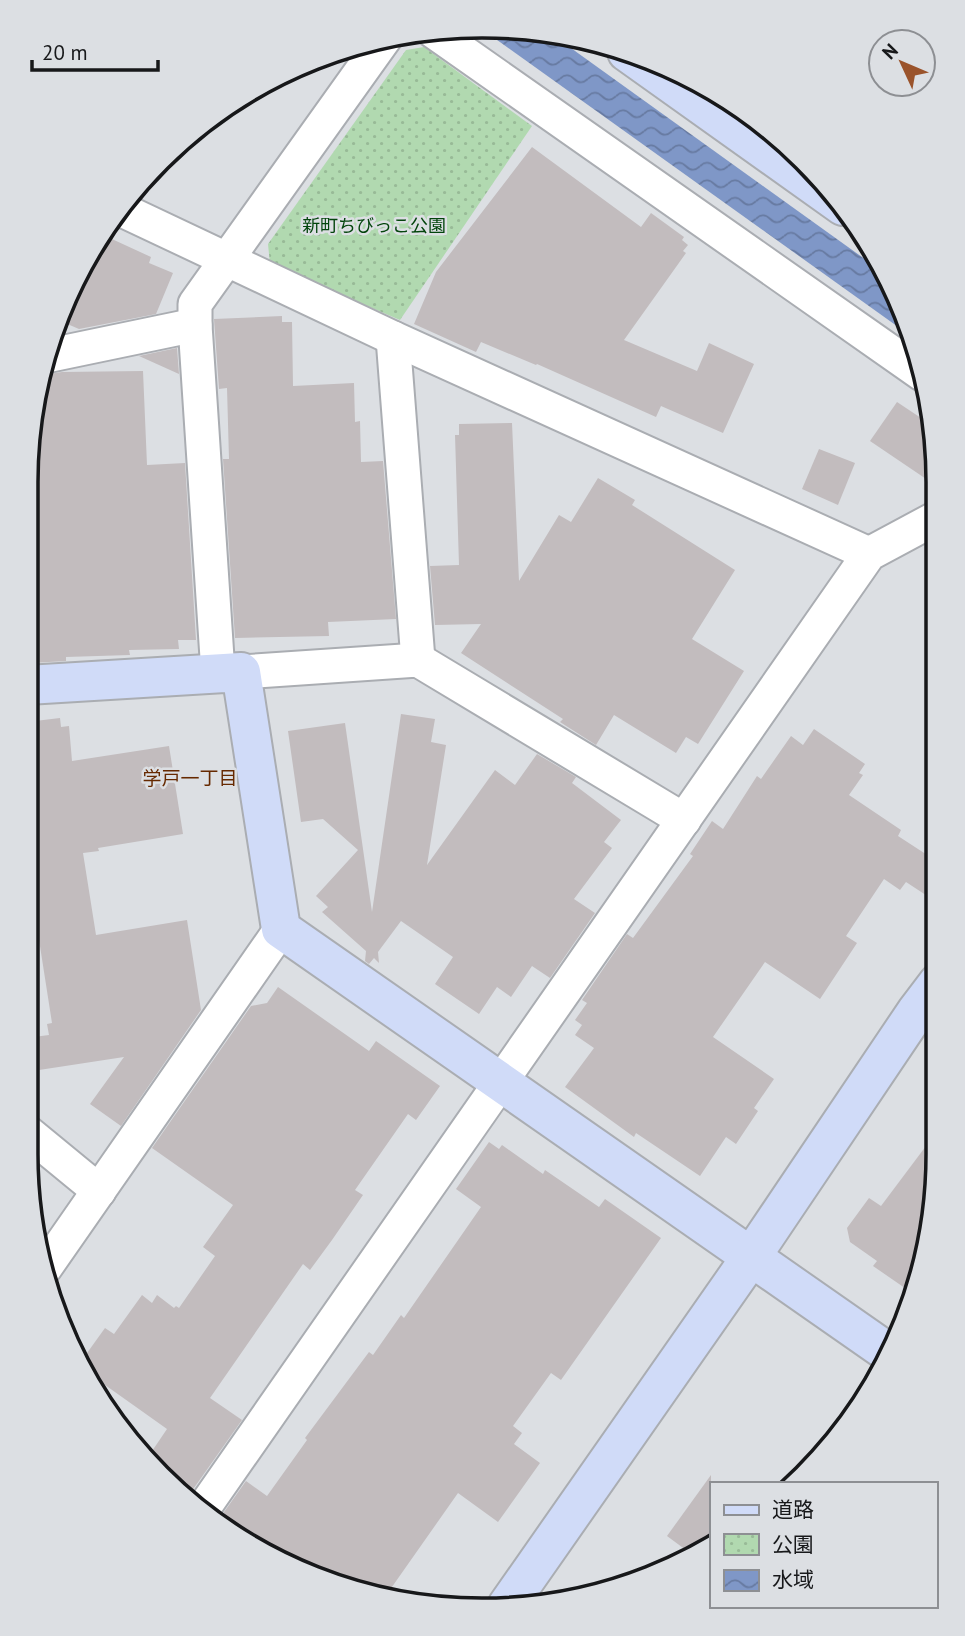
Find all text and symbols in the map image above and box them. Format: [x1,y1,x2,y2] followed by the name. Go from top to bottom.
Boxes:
[32,28,158,72] scale bar
[867,28,937,98] north arrow
[877,38,903,64] text: N
[42,39,88,66] text: 20 m
[302,214,446,237] park label: 新町ちびっこ公園
[142,766,238,790] district label: 学戸一丁目
[710,1482,937,1608] legend
[772,1496,814,1523] text: 道路
[772,1531,814,1558] text: 公園
[772,1566,814,1593] text: 水域

